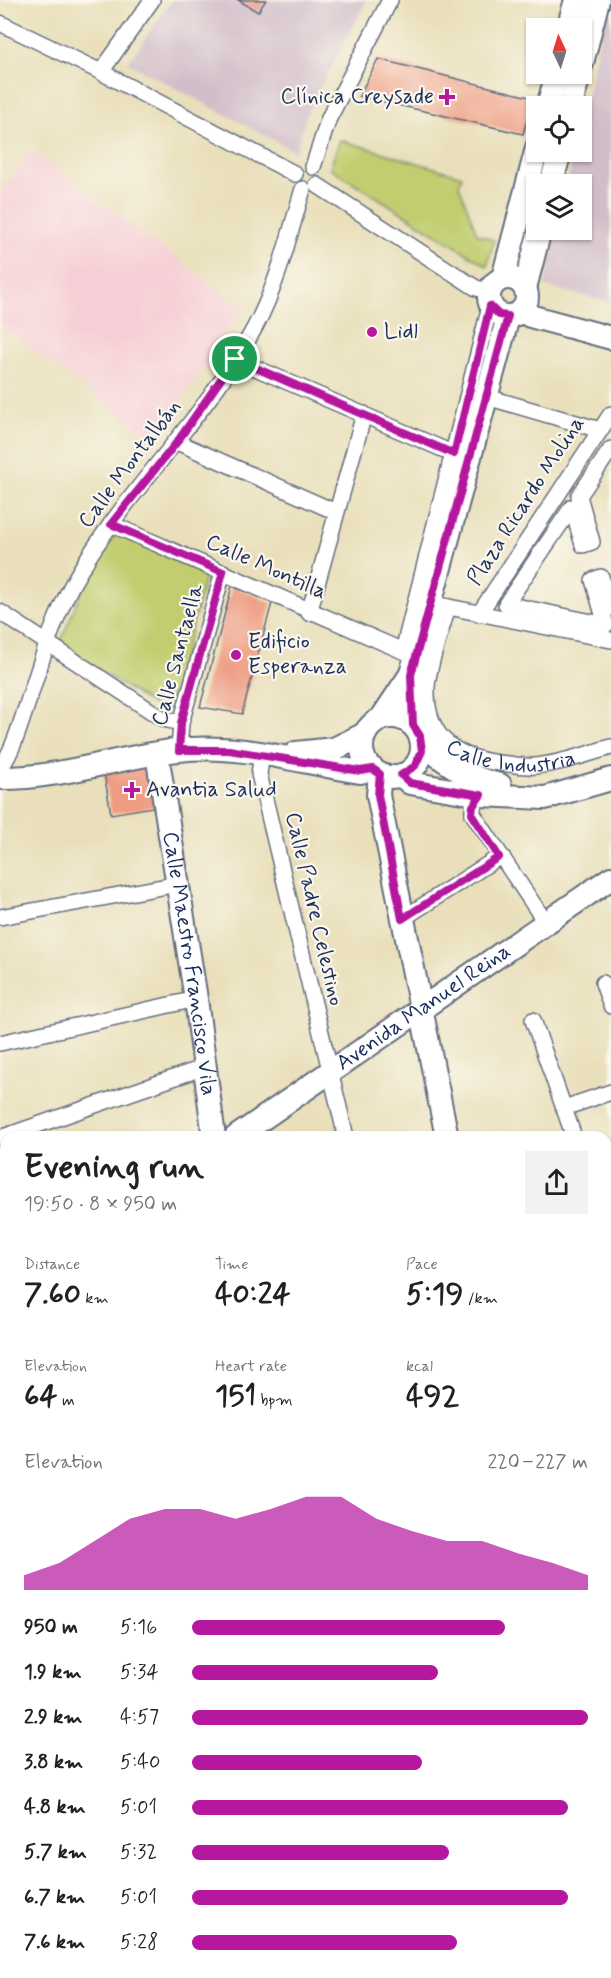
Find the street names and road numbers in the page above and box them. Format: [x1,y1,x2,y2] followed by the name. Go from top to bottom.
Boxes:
[72,394,188,534] street label: Calle Montalbán
[461,411,591,591] street label: Plaza Ricardo Molina
[201,528,331,606] street label: Calle Montilla
[146,580,211,729] street label: Calle Santaella
[440,733,579,780] street label: Calle Industria
[278,809,350,1009] street label: Calle Padre Celestino
[156,830,222,1097] street label: Calle Maestro Francisco Vila
[331,937,516,1077] street label: Avenida Manuel Reina

